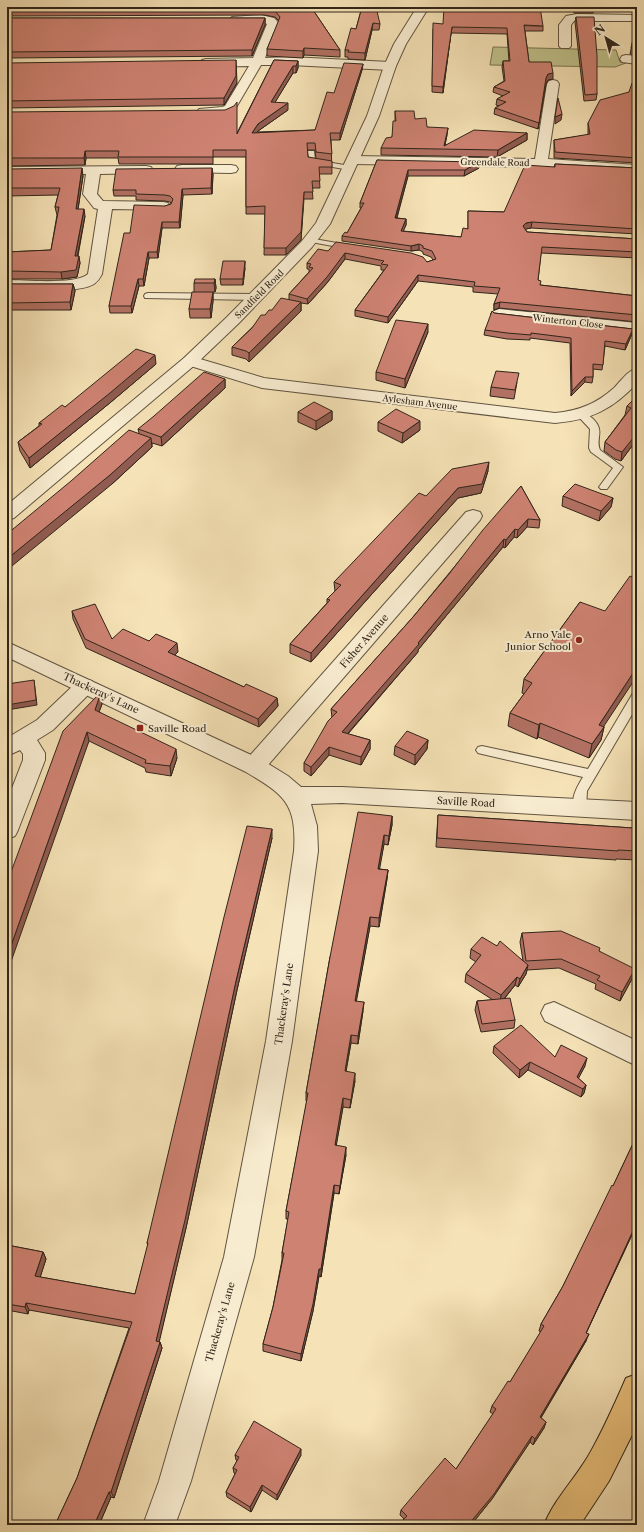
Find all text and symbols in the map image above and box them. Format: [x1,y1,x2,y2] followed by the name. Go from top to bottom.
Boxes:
[586,18,626,58] north arrow
[592,21,608,38] text: N
[460,156,530,168] street label: Greendale Road
[232,267,286,321] street label: Sandfield Road
[531,312,604,330] street label: Winterton Close
[381,392,458,412] street label: Aylesham Avenue
[337,611,391,671] street label: Fisher Avenue
[505,628,571,653] place label: Arno Vale Junior School
[574,635,584,645] marker: Arno Vale Junior School
[61,670,142,717] street label: Thackeray's Lane
[148,722,206,735] place label: Saville Road
[135,723,145,733] marker: Saville Road
[437,794,495,810] street label: Saville Road
[272,962,296,1046] street label: Thackeray's Lane
[202,1280,238,1364] street label: Thackeray's Lane

